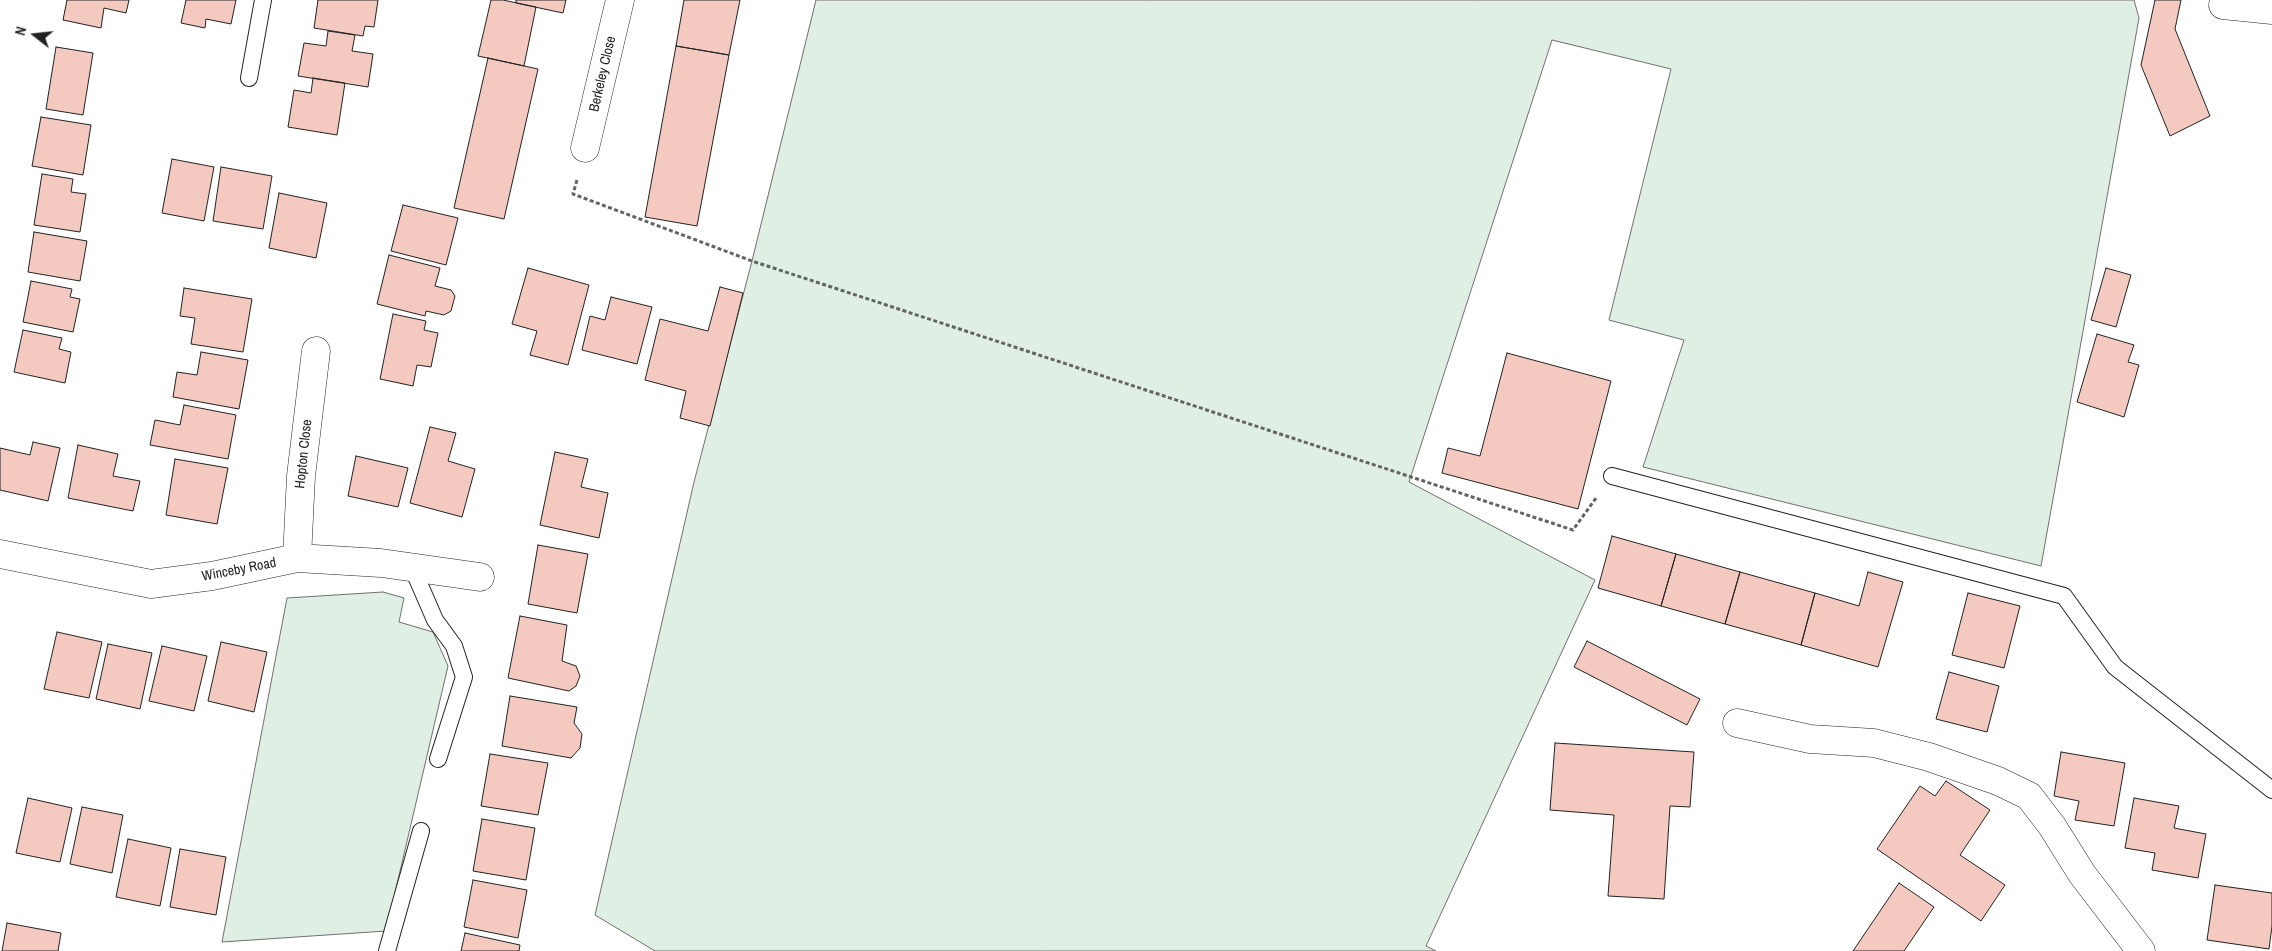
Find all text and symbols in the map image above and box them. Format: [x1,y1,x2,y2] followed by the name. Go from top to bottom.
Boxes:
[10,10,60,60] north arrow
[11,24,30,37] text: N
[586,35,620,113] street label: Berkeley Close
[292,419,316,489] street label: Hopton Close
[200,555,278,585] street label: Winceby Road

